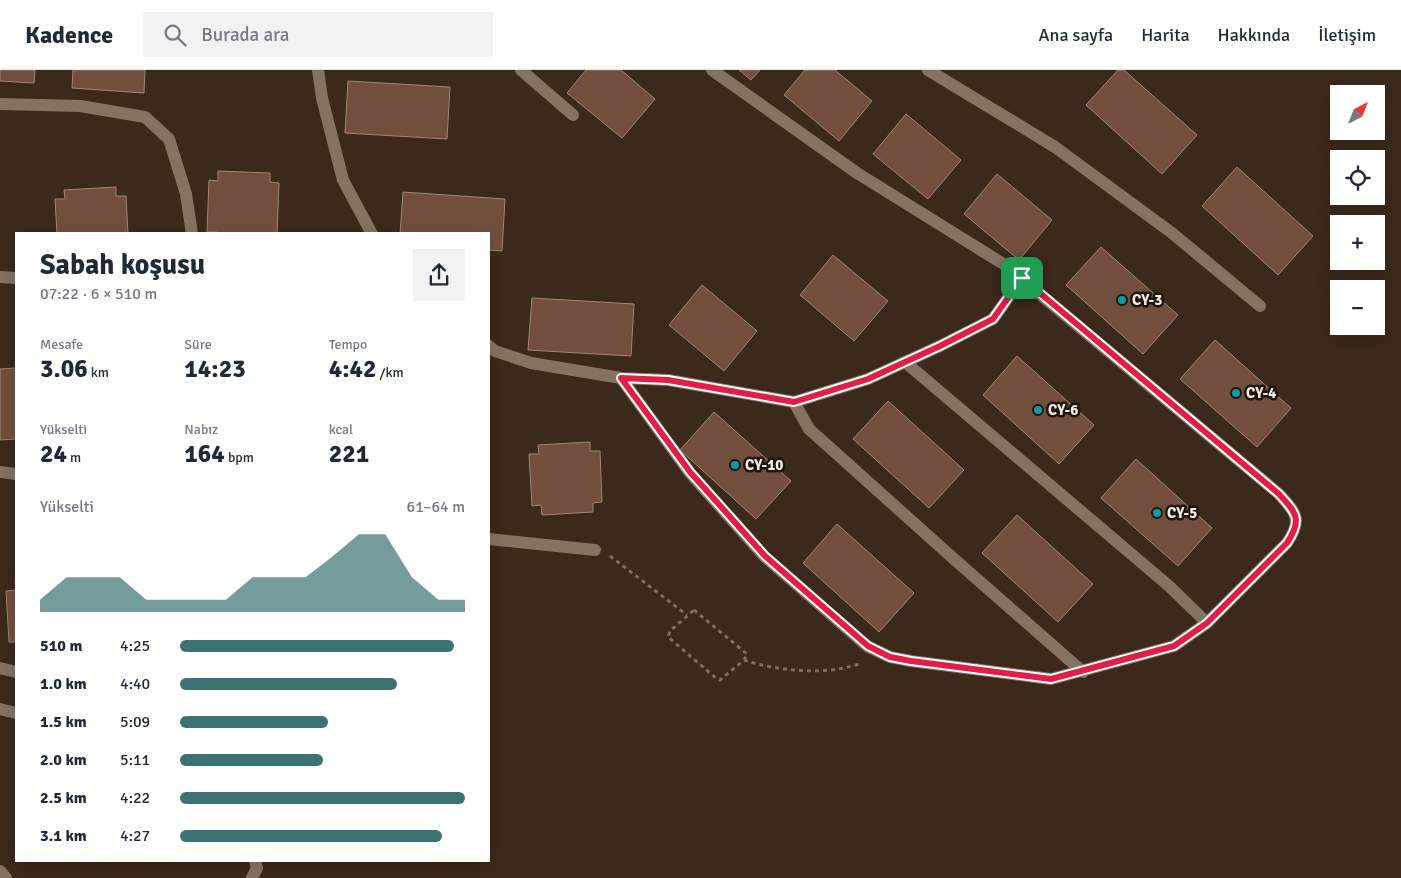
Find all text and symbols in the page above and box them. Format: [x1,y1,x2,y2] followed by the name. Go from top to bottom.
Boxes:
[143,12,493,57] search box
[25,20,113,50] text: Kadence
[161,21,189,49] icon: search
[201,23,290,47] text: Burada ara
[1039,24,1113,46] text: Ana sayfa
[1141,24,1190,46] text: Harita
[1218,24,1290,46] text: Hakkında
[1318,24,1376,46] text: İletişim
[1330,85,1385,140] north arrow
[1330,85,1385,335] map controls
[1330,150,1385,205] button: locate
[1330,215,1385,270] button: +
[40,248,205,282] text: Sabah koşusu
[413,249,465,301] button: share
[1001,257,1043,299] pin
[1008,264,1036,292] icon: arrive
[1330,280,1385,335] button: −
[40,284,157,304] text: 07:22 · 6 × 510 m
[1132,291,1162,309] place label: CY-3
[1116,294,1128,306] marker: CY-3
[40,336,83,353] text: Mesafe
[184,336,212,353] text: Süre
[329,336,367,353] text: Tempo
[40,353,88,384] text: 3.06
[184,353,246,384] text: 14:23
[329,353,377,384] text: 4:42
[88,364,109,381] text: km
[377,364,404,381] text: /km
[1246,384,1276,402] place label: CY-4
[1230,387,1242,399] marker: CY-4
[1048,401,1078,419] place label: CY-6
[1032,404,1044,416] marker: CY-6
[40,421,87,438] text: Yükselti
[184,421,218,438] text: Nabız
[329,421,353,438] text: kcal
[40,438,67,469] text: 24
[184,438,225,469] text: 164
[329,438,369,469] text: 221
[67,449,81,466] text: m
[225,449,254,466] text: bpm
[745,456,783,474] place label: CY-10
[729,459,741,471] marker: CY-10
[40,497,94,517] text: Yükselti
[407,497,465,517] text: 61–64 m
[1167,504,1197,522] place label: CY-5
[1151,507,1163,519] marker: CY-5
[40,636,82,656] text: 510 m
[120,636,150,656] text: 4:25
[40,674,87,694] text: 1.0 km
[120,674,150,694] text: 4:40
[40,712,87,732] text: 1.5 km
[120,712,150,732] text: 5:09
[40,750,87,770] text: 2.0 km
[120,750,150,770] text: 5:11
[40,788,87,808] text: 2.5 km
[120,788,150,808] text: 4:22
[40,826,87,846] text: 3.1 km
[120,826,150,846] text: 4:27

